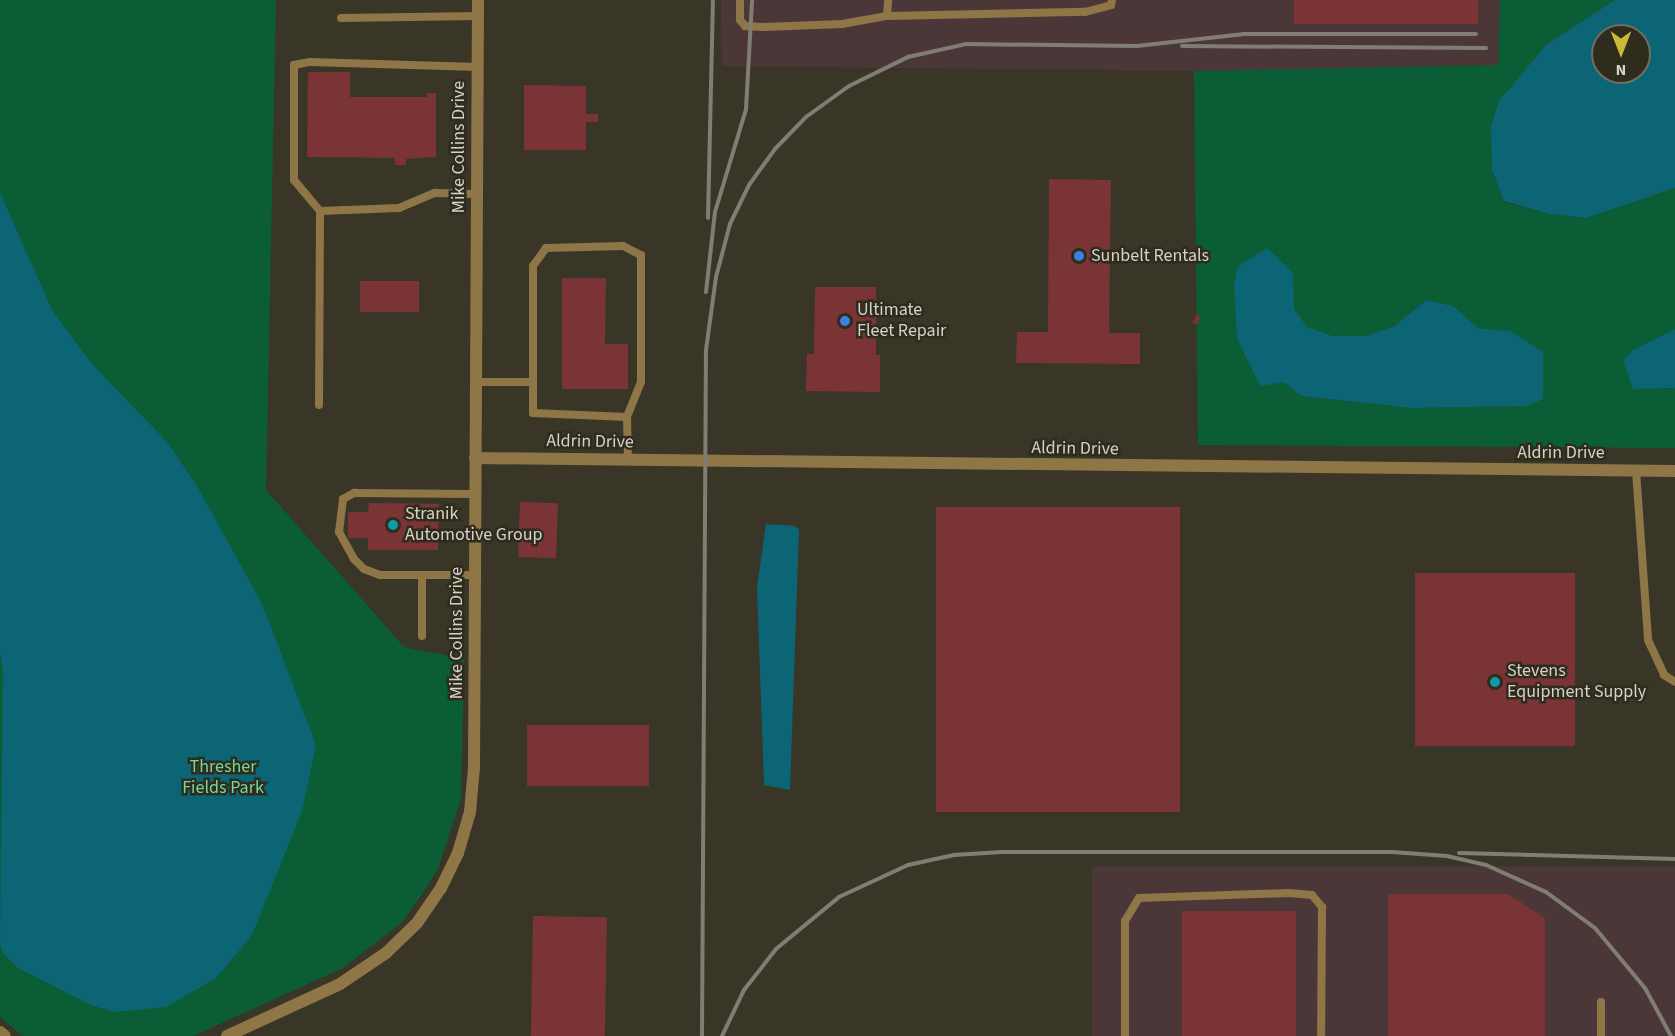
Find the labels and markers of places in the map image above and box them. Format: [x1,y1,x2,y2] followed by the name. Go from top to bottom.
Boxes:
[1091,245,1209,267] place label: Sunbelt Rentals
[1072,249,1086,263] marker: Sunbelt Rentals
[857,300,946,342] place label: Ultimate Fleet Repair
[838,314,852,328] marker: Ultimate Fleet Repair
[405,504,543,546] place label: Stranik Automotive Group
[386,518,400,532] marker: Stranik Automotive Group
[1507,661,1646,704] place label: Stevens Equipment Supply
[1488,675,1502,689] marker: Stevens Equipment Supply

